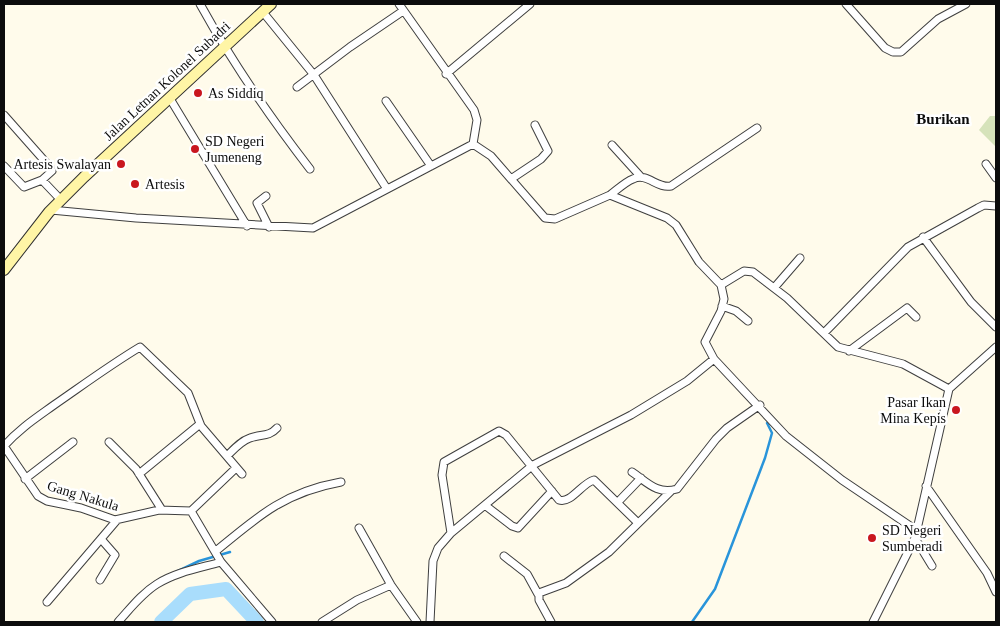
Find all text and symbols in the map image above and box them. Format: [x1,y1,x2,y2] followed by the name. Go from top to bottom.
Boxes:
[101,19,233,143] street label: Jalan Letnan Kolonel Subadri
[208,86,264,101] place label: As Siddiq
[192,87,204,99] marker: As Siddiq
[916,111,970,127] district label: Burikan
[205,134,265,165] place label: SD Negeri Jumeneng
[189,143,201,155] marker: SD Negeri Jumeneng
[13,157,111,172] place label: Artesis Swalayan
[115,158,127,170] marker: Artesis Swalayan
[145,177,185,192] place label: Artesis
[129,178,141,190] marker: Artesis
[880,395,946,426] place label: Pasar Ikan Mina Kepis
[950,404,962,416] marker: Pasar Ikan Mina Kepis
[45,478,121,514] street label: Gang Nakula
[882,523,943,554] place label: SD Negeri Sumberadi
[866,532,878,544] marker: SD Negeri Sumberadi

